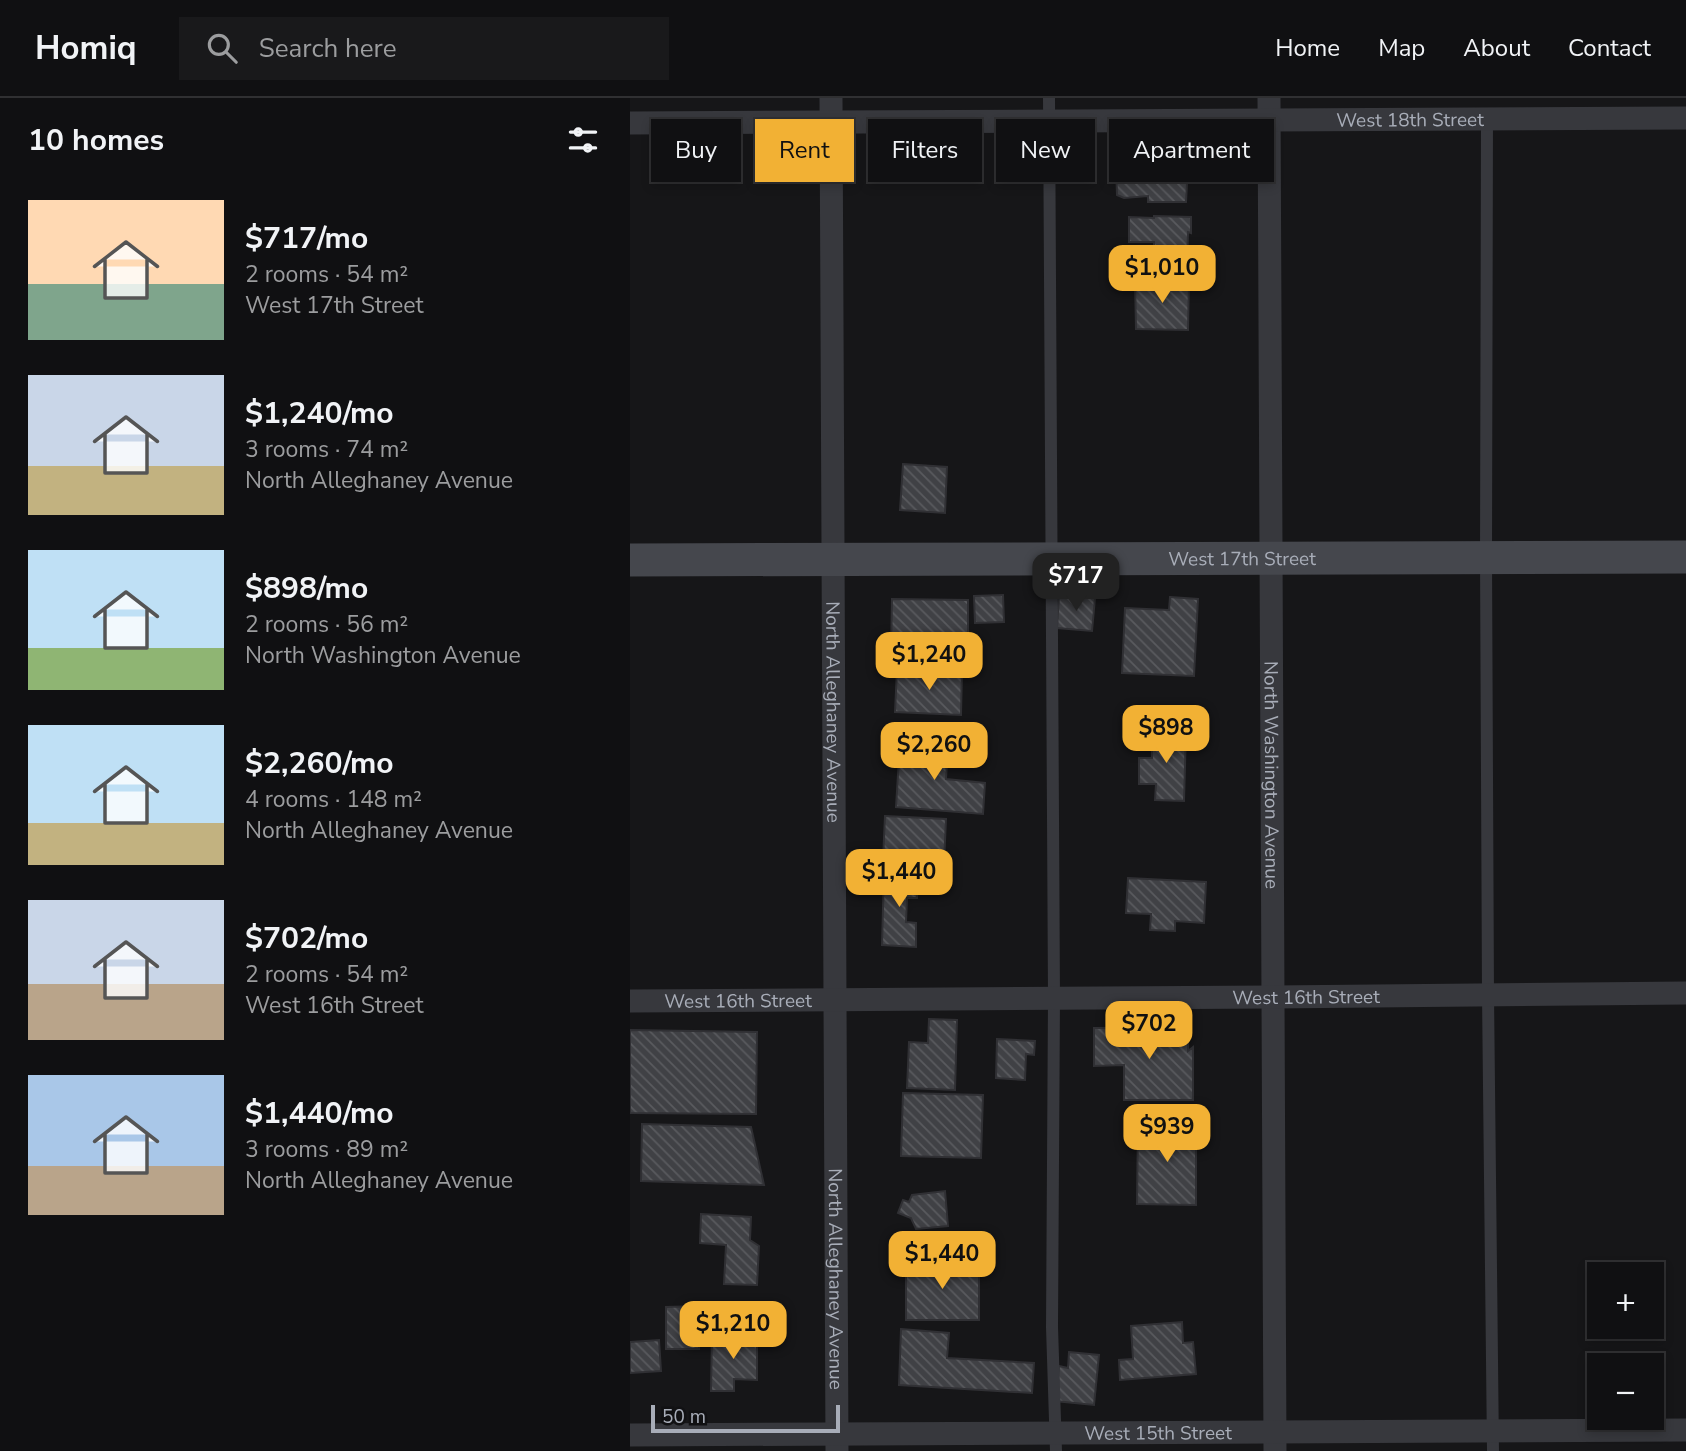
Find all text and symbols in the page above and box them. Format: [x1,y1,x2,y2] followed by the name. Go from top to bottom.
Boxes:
[179,17,669,80] search box
[35,26,137,71] text: Homiq
[203,29,241,67] icon: search
[259,31,397,66] text: Search here
[1275,32,1340,64] text: Home
[1378,32,1425,64] text: Map
[1463,32,1530,64] text: About
[1568,32,1651,64] text: Contact
[1336,107,1484,134] street label: West 18th Street
[651,119,741,182] chip: Buy
[755,119,854,182] chip: Rent
[868,119,982,182] chip: Filters
[996,119,1095,182] chip: New
[1109,119,1274,182] chip: Apartment
[28,120,164,161] text: 10 homes
[564,121,602,159] icon: filters
[245,218,368,259] text: $717/mo
[84,228,168,312] icon: home
[1105,246,1219,305] pin: $1,010
[1125,252,1199,283] text: $1,010
[245,259,408,290] text: 2 rooms · 54 m²
[245,290,424,321] text: West 17th Street
[245,393,394,434] text: $1,240/mo
[84,403,168,487] icon: home
[245,434,408,465] text: 3 rooms · 74 m²
[245,465,513,496] text: North Alleghaney Avenue
[1168,546,1316,572] street label: West 17th Street
[1035,554,1117,613] pin: $717
[1048,560,1104,591] text: $717
[245,568,368,609] text: $898/mo
[84,578,168,662] icon: home
[819,601,846,823] street label: North Alleghaney Avenue
[245,609,408,640] text: 2 rooms · 56 m²
[872,632,986,692] pin: $1,240
[892,639,966,670] text: $1,240
[245,640,521,671] text: North Washington Avenue
[1257,661,1285,889] street label: North Washington Avenue
[1125,706,1207,765] pin: $898
[1138,712,1194,743] text: $898
[877,722,991,782] pin: $2,260
[897,729,971,760] text: $2,260
[245,743,394,784] text: $2,260/mo
[84,753,168,837] icon: home
[245,784,422,815] text: 4 rooms · 148 m²
[245,815,513,846] text: North Alleghaney Avenue
[842,850,956,909] pin: $1,440
[862,856,936,887] text: $1,440
[245,918,368,959] text: $702/mo
[84,928,168,1012] icon: home
[245,959,408,990] text: 2 rooms · 54 m²
[1232,984,1380,1011] street label: West 16th Street
[664,988,812,1015] street label: West 16th Street
[245,990,424,1021] text: West 16th Street
[1108,1002,1190,1061] pin: $702
[1121,1008,1177,1039] text: $702
[245,1093,394,1134] text: $1,440/mo
[84,1103,168,1187] icon: home
[1126,1104,1208,1164] pin: $939
[1139,1111,1195,1142] text: $939
[245,1134,408,1165] text: 3 rooms · 89 m²
[245,1165,513,1196] text: North Alleghaney Avenue
[822,1168,849,1390] street label: North Alleghaney Avenue
[885,1232,999,1291] pin: $1,440
[905,1238,979,1269] text: $1,440
[1587,1262,1664,1430] map controls
[1587,1262,1664,1339] button: +
[676,1302,790,1361] pin: $1,210
[696,1308,770,1339] text: $1,210
[1587,1353,1664,1430] button: −
[651,1402,840,1434] scale bar
[662,1404,706,1430] text: 50 m
[1084,1420,1232,1447] street label: West 15th Street

